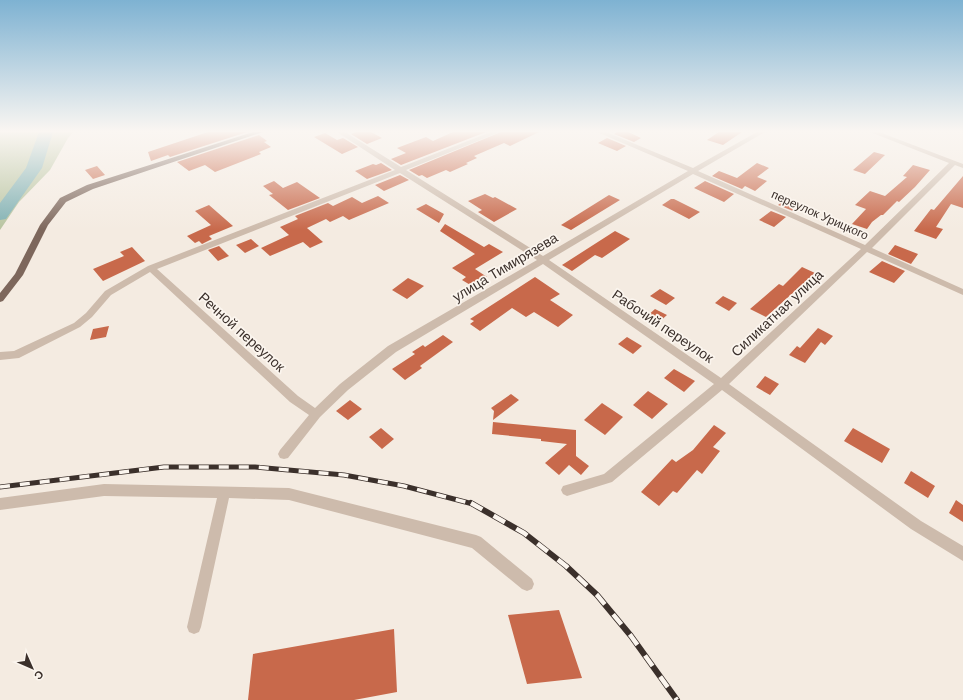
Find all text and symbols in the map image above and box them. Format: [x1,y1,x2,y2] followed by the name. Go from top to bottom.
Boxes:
[769,187,871,243] street label: переулок Урицкого
[449,229,561,305] street label: улица Тимирязева
[728,266,826,360] street label: Силикатная улица
[609,286,717,366] street label: Рабочий переулок
[196,289,289,375] street label: Речной переулок
[12,648,52,688] north arrow
[32,668,46,682] text: С

